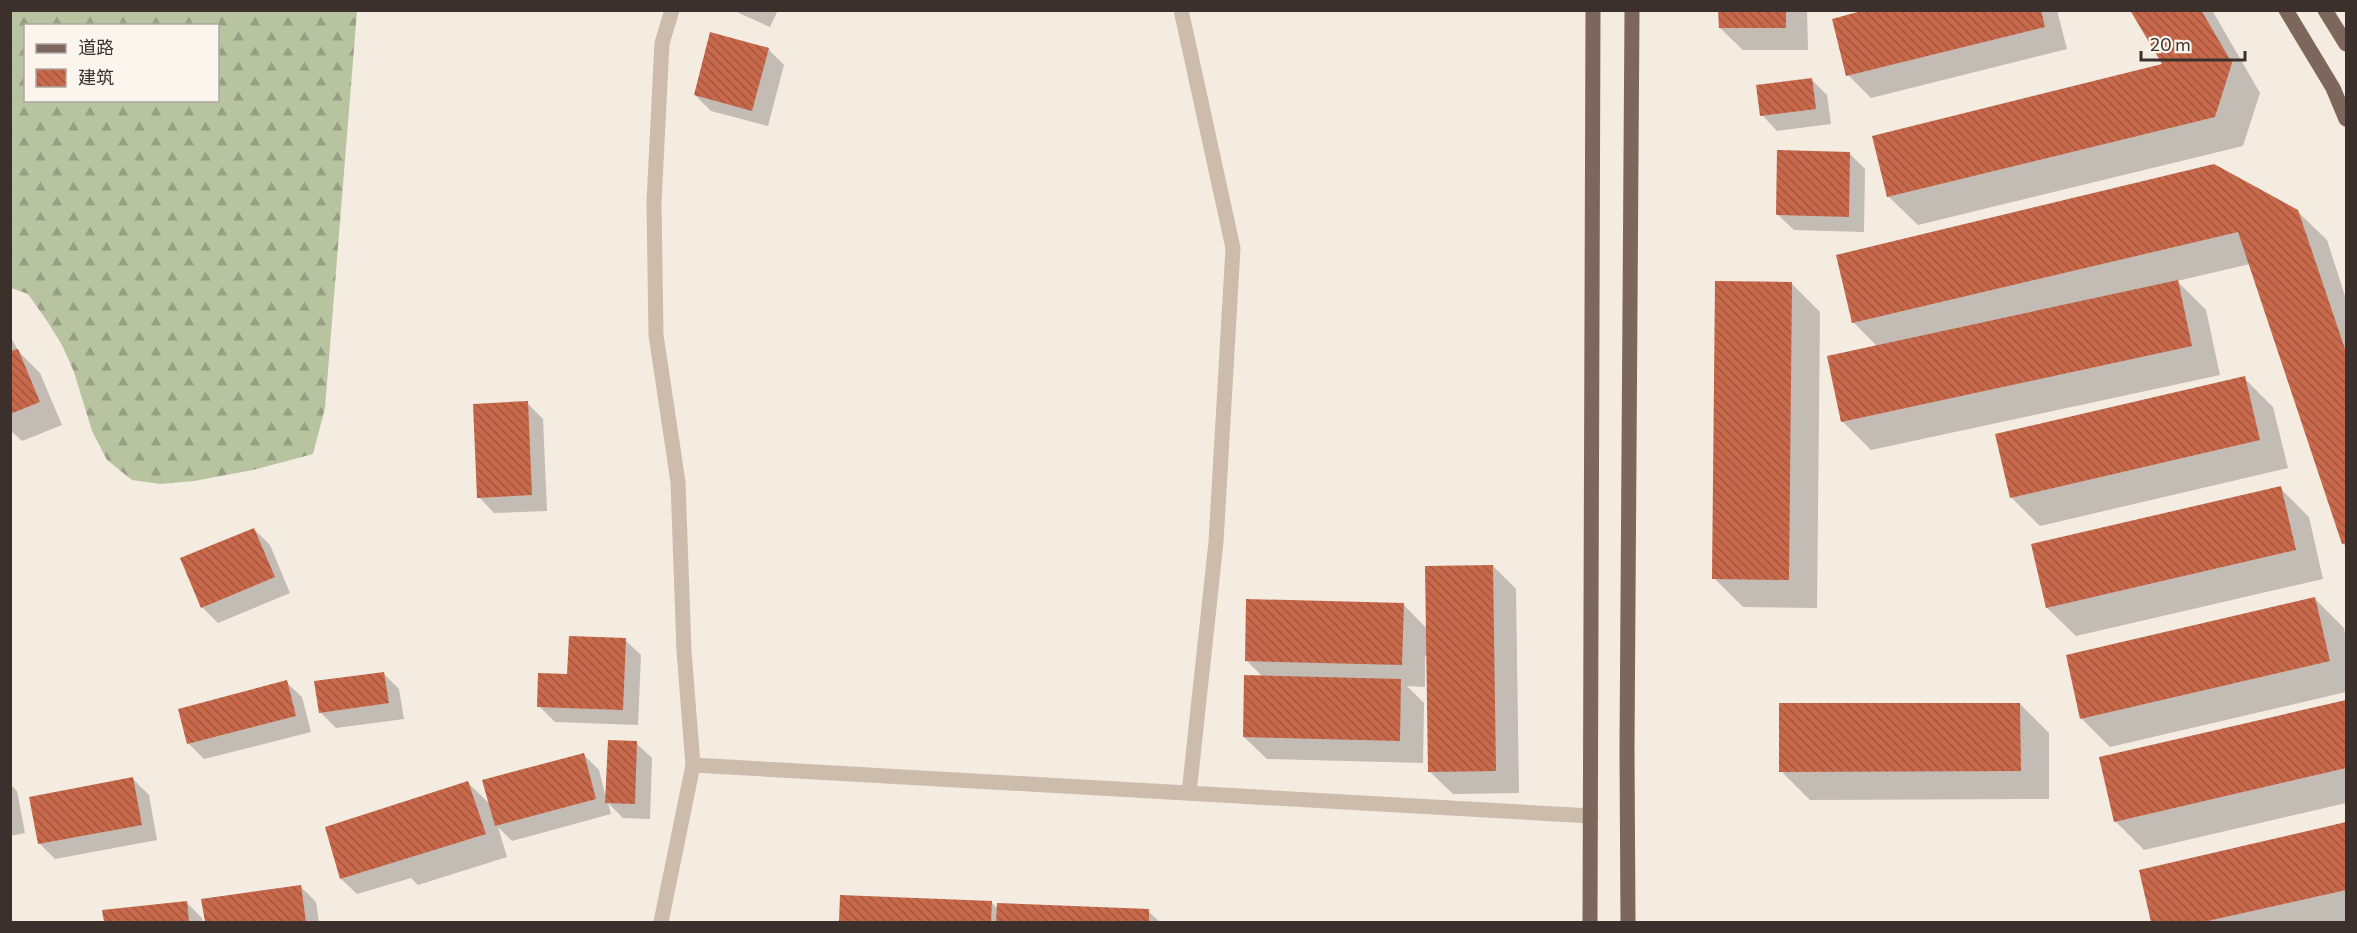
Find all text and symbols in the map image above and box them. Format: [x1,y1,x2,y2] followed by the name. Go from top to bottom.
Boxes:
[24,24,219,102] legend
[2141,24,2244,62] scale bar
[2150,33,2191,55] text: 20 m
[78,36,114,58] text: 道路
[78,66,114,88] text: 建筑

